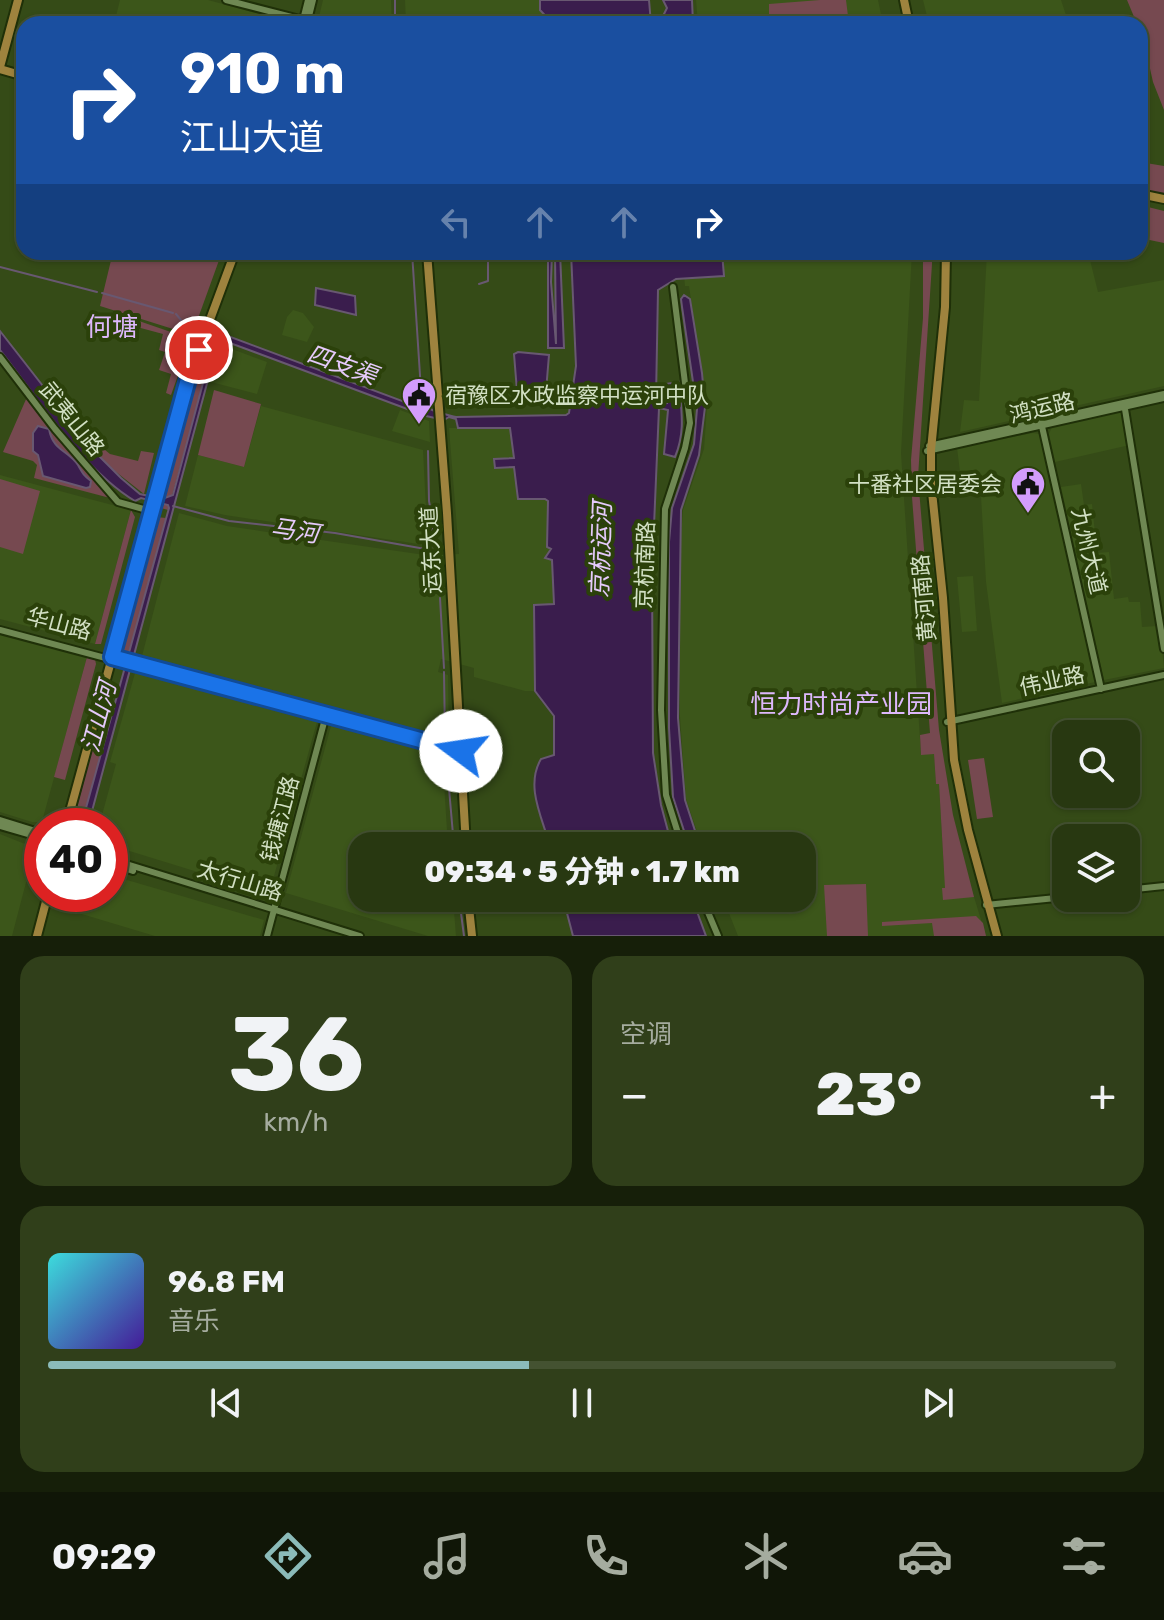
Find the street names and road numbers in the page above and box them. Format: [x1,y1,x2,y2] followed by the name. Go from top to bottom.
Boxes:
[34,376,110,462] street label: 武夷山路
[1007,387,1077,429] street label: 鸿运路
[415,505,447,595] street label: 运东大道
[1066,505,1112,597] street label: 九州大道
[630,521,660,609] street label: 京杭南路
[907,553,941,643] street label: 黄河南路
[24,602,94,646] street label: 华山路
[1017,661,1087,701] street label: 伟业路
[256,773,304,865] street label: 钱塘江路
[194,855,286,907] street label: 太行山路

